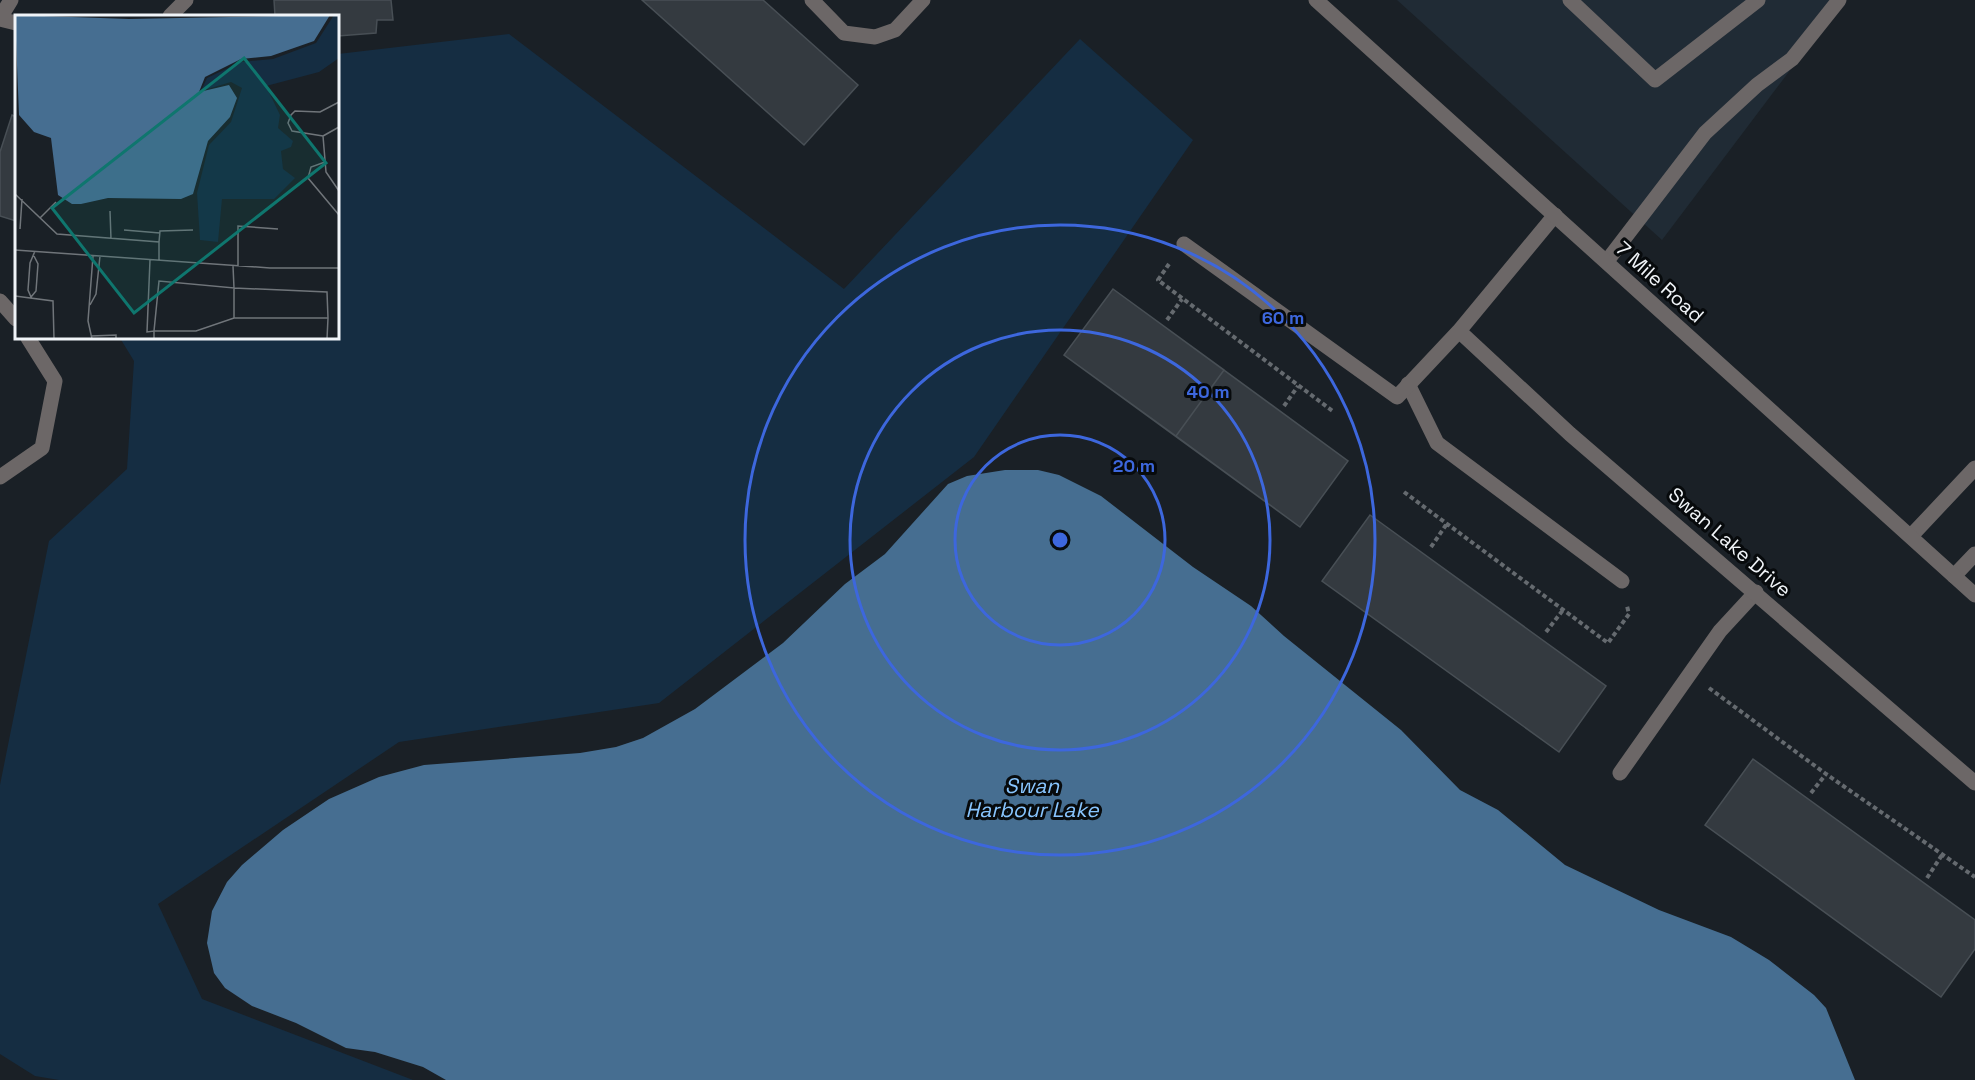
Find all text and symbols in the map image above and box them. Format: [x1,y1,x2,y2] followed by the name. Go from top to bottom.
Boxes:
[15,15,339,339] inset map
[1611,236,1709,328] street label: 7 Mile Road
[1262,306,1304,329] text: 60 m
[1186,380,1230,403] text: 40 m
[1113,454,1155,477] text: 20 m
[1663,481,1797,603] street label: Swan Lake Drive
[1050,530,1070,550] centre of rings
[965,772,1100,823] water label: Swan Harbour Lake

